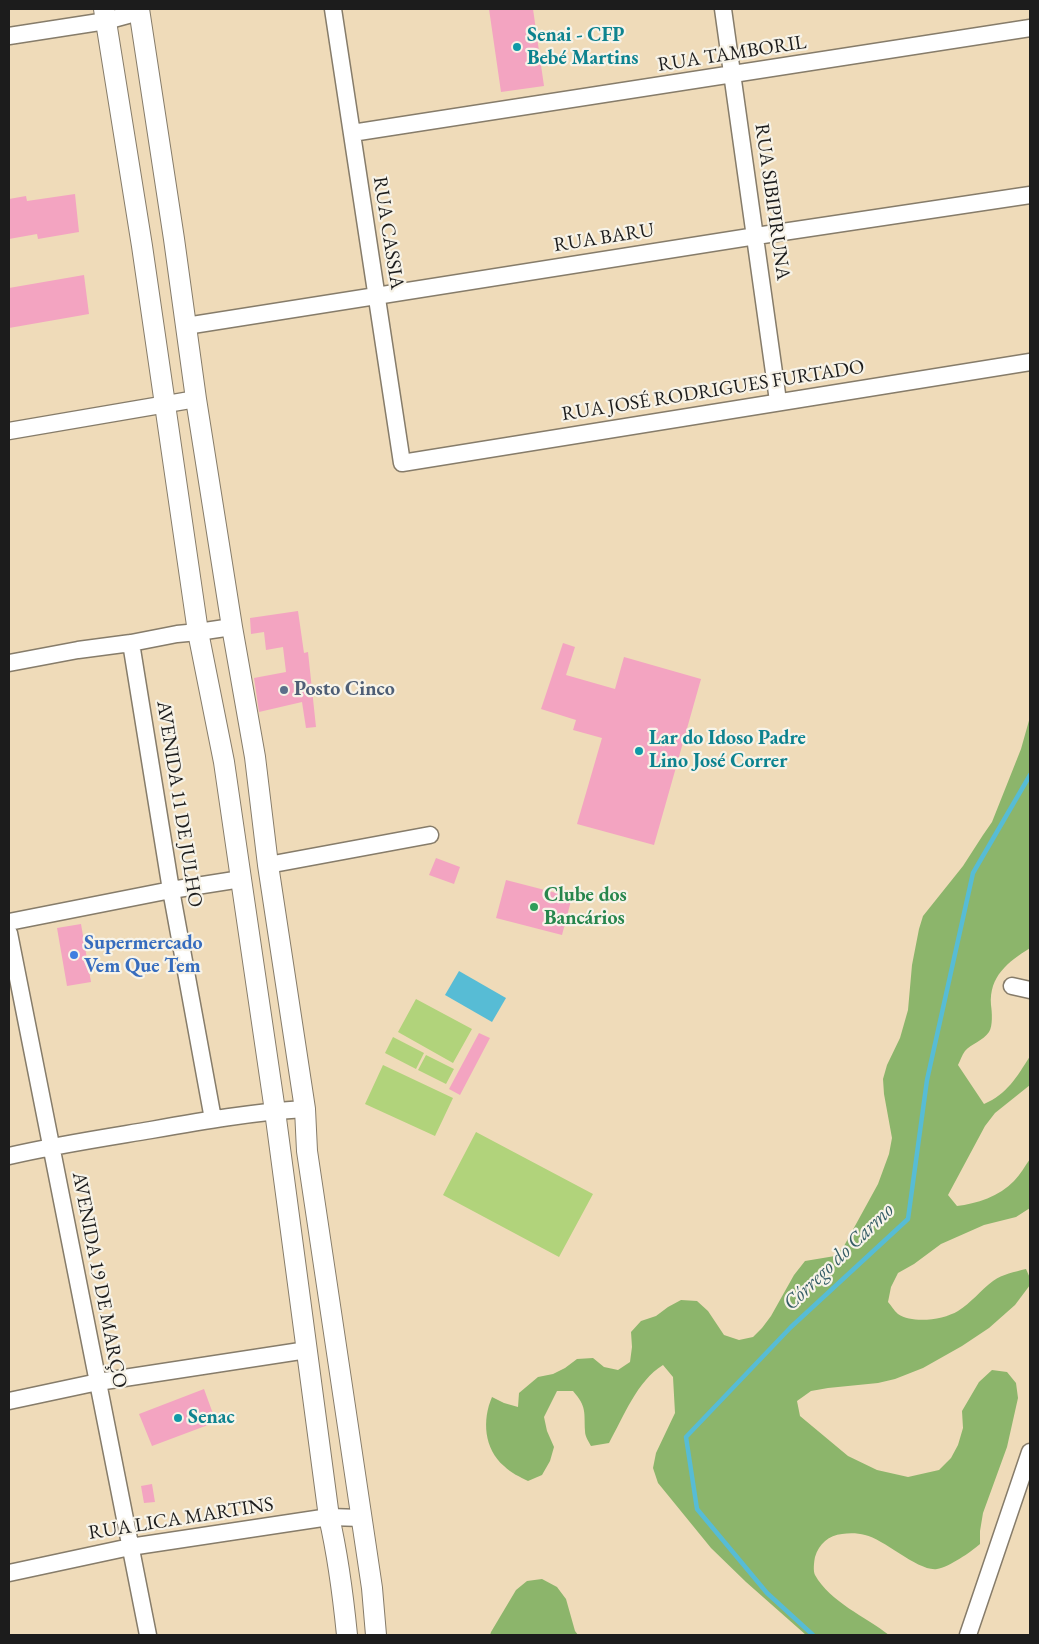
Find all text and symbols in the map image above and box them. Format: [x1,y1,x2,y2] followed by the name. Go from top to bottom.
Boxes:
[527,24,638,71] place label: Senai - CFP Bebé Martins
[656,30,808,78] street label: RUA TAMBORIL
[511,41,523,53] marker: Senai - CFP Bebé Martins
[749,122,795,282] street label: RUA SIBIPIRUNA
[367,175,409,291] street label: RUA CASSIA
[552,218,656,258] street label: RUA BARU
[560,355,866,427] street label: RUA JOSÉ RODRIGUES FURTADO
[294,678,395,702] place label: Posto Cinco
[278,684,290,696] marker: Posto Cinco
[151,699,207,909] street label: AVENIDA 11 DE JULHO
[649,727,806,774] place label: Lar do Idoso Padre Lino José Correr
[633,745,645,757] marker: Lar do Idoso Padre Lino José Correr
[544,884,627,931] place label: Clube dos Bancários
[528,901,540,913] marker: Clube dos Bancários
[84,932,203,979] place label: Supermercado Vem Que Tem
[68,949,80,961] marker: Supermercado Vem Que Tem
[66,1170,132,1390] street label: AVENIDA 19 DE MARÇO
[779,1198,899,1316] water label: Córrego do Carmo
[188,1406,235,1430] place label: Senac
[172,1412,184,1424] marker: Senac
[87,1493,275,1545] street label: RUA LICA MARTINS

